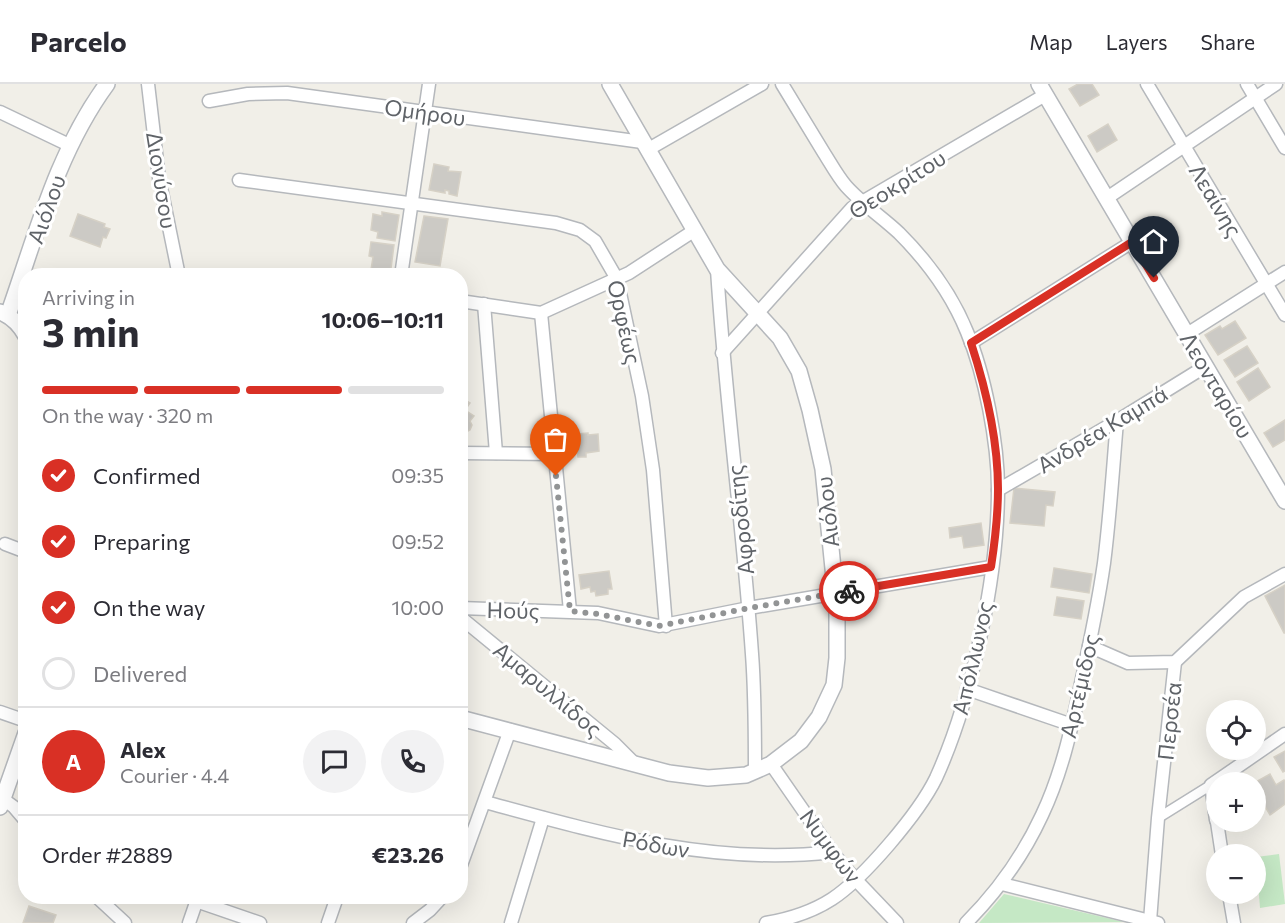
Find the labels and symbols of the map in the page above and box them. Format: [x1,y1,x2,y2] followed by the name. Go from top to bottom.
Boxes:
[383,93,467,131] street label: Ομήρου
[141,130,183,230] street label: Διονύσου
[844,144,950,224] street label: Θεοκρίτου
[1184,159,1248,241] street label: Λεαίνης
[21,171,71,247] street label: Αιόλου
[1128,216,1179,278] pin
[602,277,648,367] street label: Ορφέως
[1175,327,1259,443] street label: Λεονταρίου
[1032,380,1172,478] street label: Ανδρέα Καμπά
[530,414,581,476] pin
[721,464,759,576] street label: Αφροδίτης
[810,475,844,549] street label: Αιόλου
[819,561,879,621] courier
[486,596,540,624] street label: Ηούς
[946,599,998,717] street label: Απόλλωνος
[1054,631,1104,741] street label: Αρτέμιδος
[488,636,608,742] street label: Αμαρυλλίδος
[1151,681,1187,761] street label: Περσέα
[795,804,867,888] street label: Νυμφών
[620,825,692,863] street label: Ρόδων

